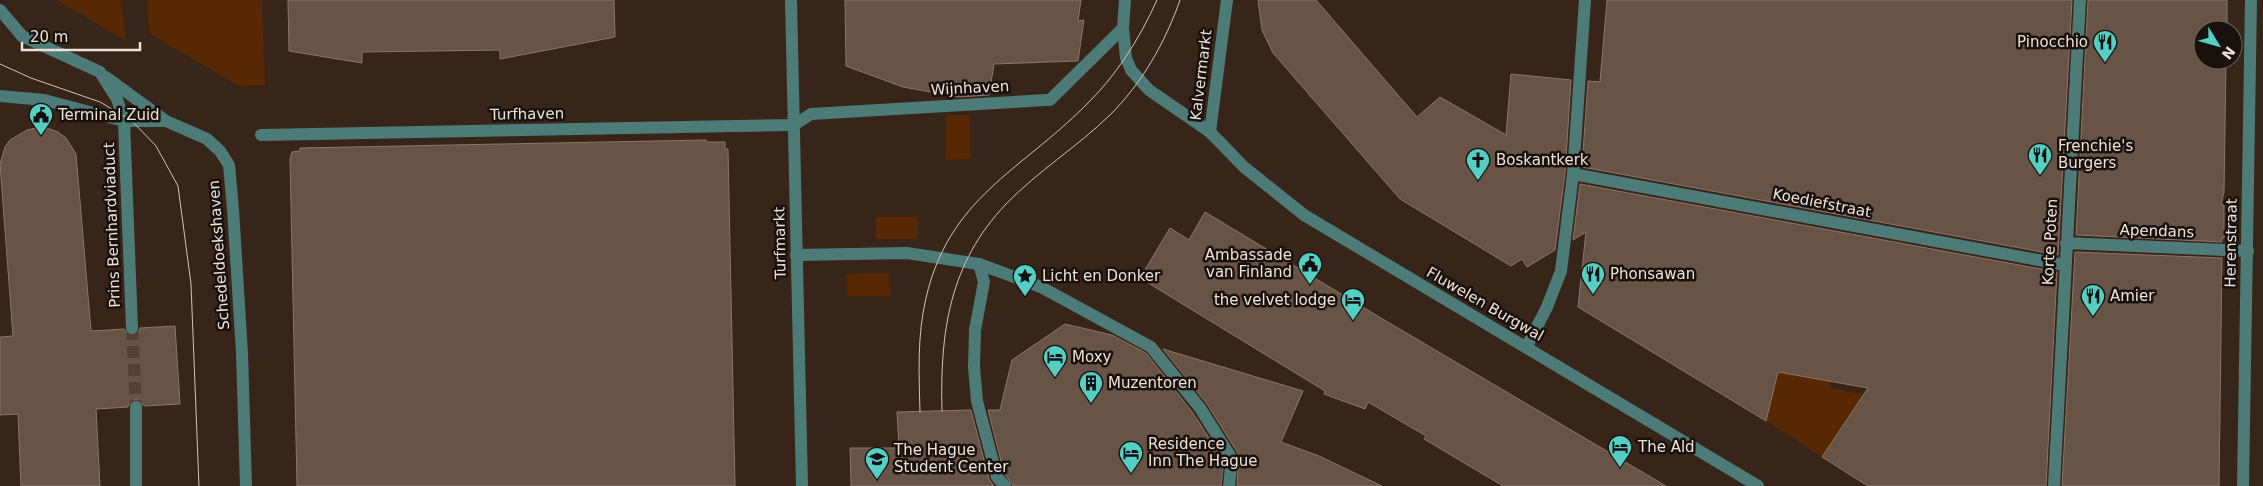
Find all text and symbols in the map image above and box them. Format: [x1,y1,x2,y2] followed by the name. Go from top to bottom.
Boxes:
[22,20,140,52] scale bar
[2193,20,2243,70] north arrow
[30,28,68,46] text: 20 m
[1186,28,1216,121] street label: Kalvermarkt
[2092,29,2118,63] restaurant icon: Pinocchio
[2017,33,2088,51] place label: Pinocchio
[2218,43,2238,62] text: N
[930,77,1010,99] street label: Wijnhaven
[28,102,54,136] public building icon: Terminal Zuid
[489,104,564,124] street label: Turfhaven
[57,106,160,124] place label: Terminal Zuid
[2058,137,2133,172] place label: Frenchie's Burgers
[100,142,124,308] street label: Prins Bernhardviaduct
[2027,142,2053,176] restaurant icon: Frenchie's Burgers
[1465,147,1491,181] church icon: Boskantkerk
[1496,151,1589,169] place label: Boskantkerk
[205,179,233,331] street label: Schedeldoekshaven
[1771,185,1873,221] street label: Koediefstraat
[2039,198,2061,286] street label: Korte Poten
[2221,198,2241,288] street label: Herenstraat
[770,207,790,280] street label: Turfmarkt
[2119,221,2195,241] street label: Apendans
[1205,246,1292,281] place label: Ambassade van Finland
[1297,251,1323,285] public building icon: Ambassade van Finland
[1580,261,1606,295] restaurant icon: Phonsawan
[1012,263,1038,297] place icon: Licht en Donker
[1423,263,1547,345] street label: Fluwelen Burgwal
[1610,265,1695,283] place label: Phonsawan
[1042,267,1161,285] place label: Licht en Donker
[2080,283,2106,317] restaurant icon: Amier
[1340,287,1366,321] hotel icon: the velvet lodge
[2110,287,2155,305] place label: Amier
[1214,291,1336,309] place label: the velvet lodge
[1042,344,1068,378] hotel icon: Moxy
[1072,348,1112,366] place label: Moxy
[1078,370,1104,404] building icon: Muzentoren
[1108,374,1197,392] place label: Muzentoren
[1607,434,1633,468] hotel icon: The Ald
[1148,435,1258,470] place label: Residence Inn The Hague
[1637,438,1695,456] place label: The Ald
[1118,440,1144,474] hotel icon: Residence Inn The Hague
[893,441,1009,476] place label: The Hague Student Center
[864,446,890,480] school or university icon: The Hague Student Center

